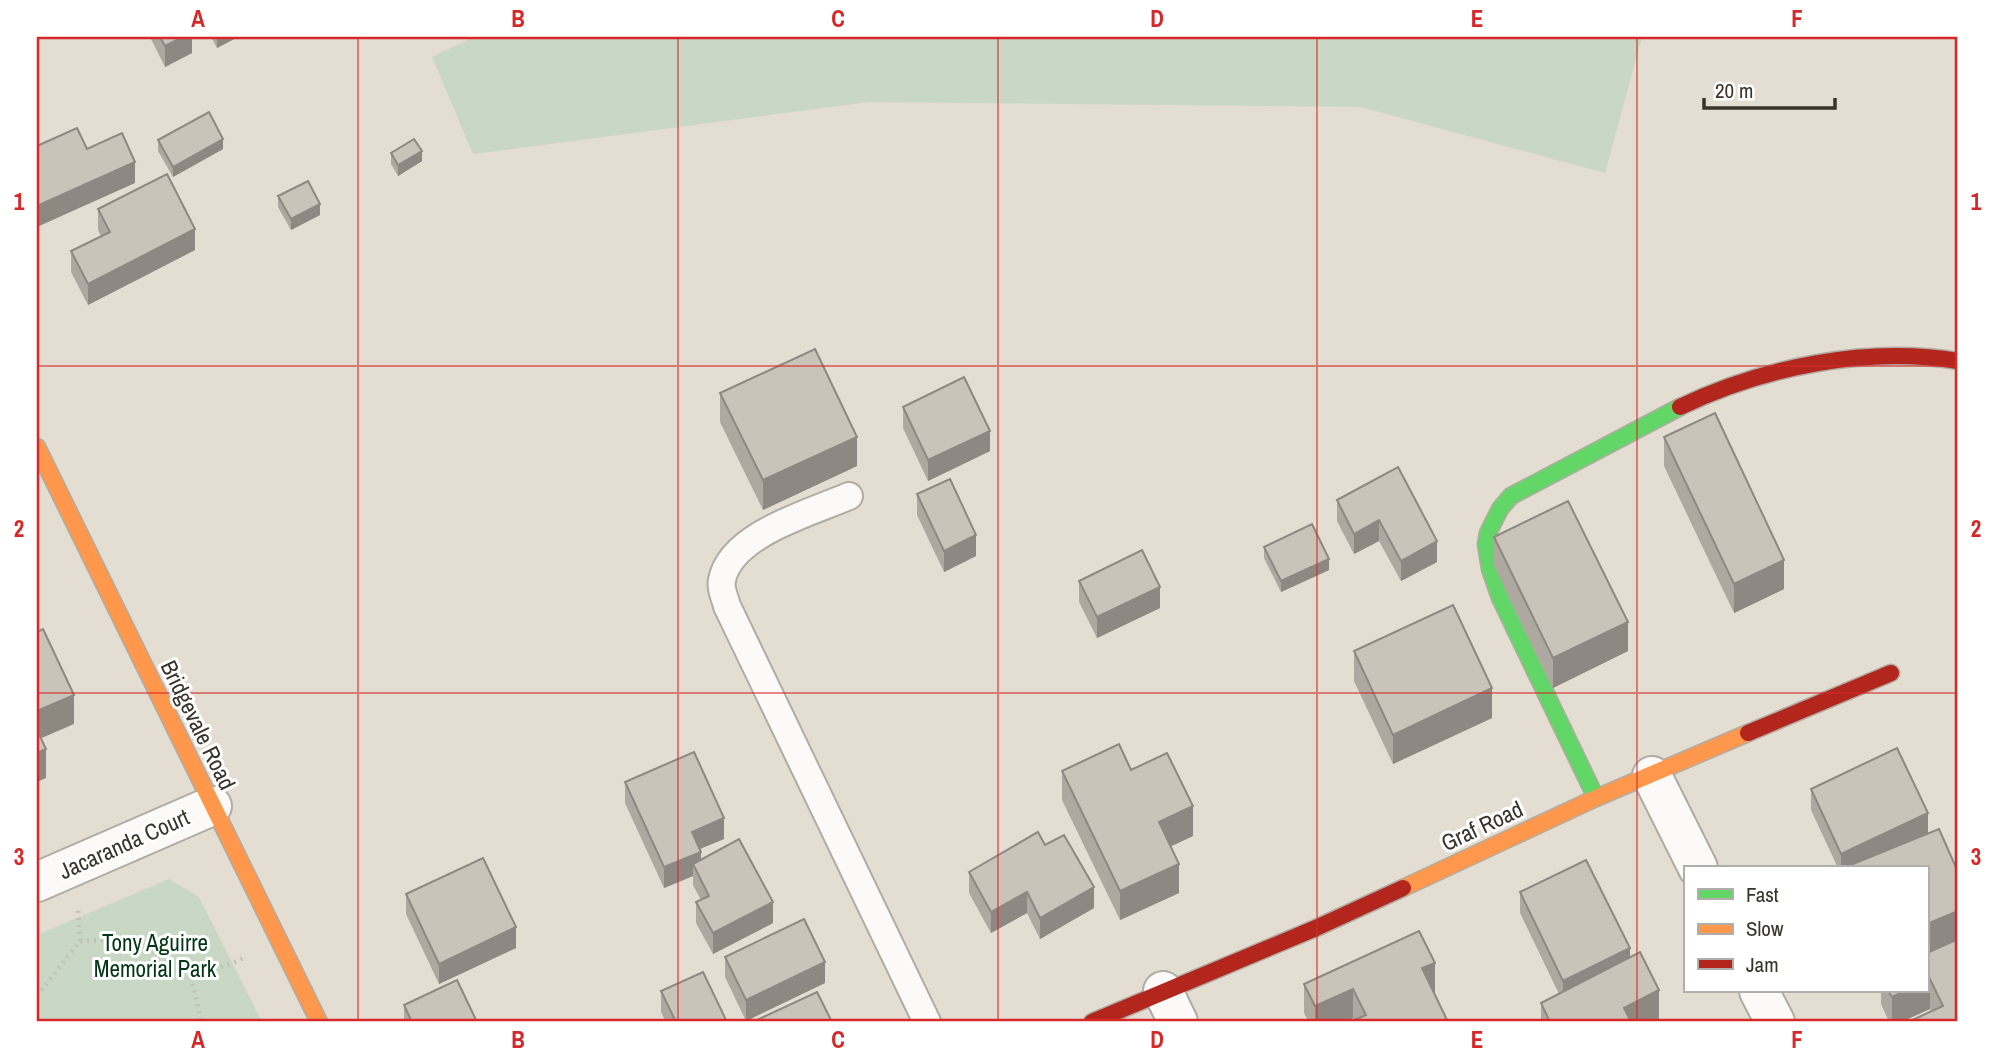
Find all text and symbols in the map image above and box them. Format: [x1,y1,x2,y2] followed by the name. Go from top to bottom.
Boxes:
[191,3,205,34] text: A
[511,3,525,34] text: B
[831,3,845,34] text: C
[1150,3,1164,34] text: D
[1471,3,1483,34] text: E
[1791,3,1803,34] text: F
[1704,66,1836,110] scale bar
[1715,76,1753,105] text: 20 m
[14,186,25,217] text: 1
[1971,186,1982,217] text: 1
[14,513,24,544] text: 2
[1971,513,1981,544] text: 2
[154,655,243,795] street label: Bridgevale Road
[1436,793,1528,858] street label: Graf Road
[54,801,194,886] street label: Jacaranda Court
[14,841,24,872] text: 3
[1971,841,1981,872] text: 3
[1684,866,1928,992] legend
[1746,880,1779,909] text: Fast
[1746,914,1784,943] text: Slow
[94,927,217,984] park label: Tony Aguirre Memorial Park
[1746,950,1779,979] text: Jam
[191,1024,205,1055] text: A
[511,1024,525,1055] text: B
[831,1024,845,1055] text: C
[1150,1024,1164,1055] text: D
[1471,1024,1483,1055] text: E
[1791,1024,1803,1055] text: F

